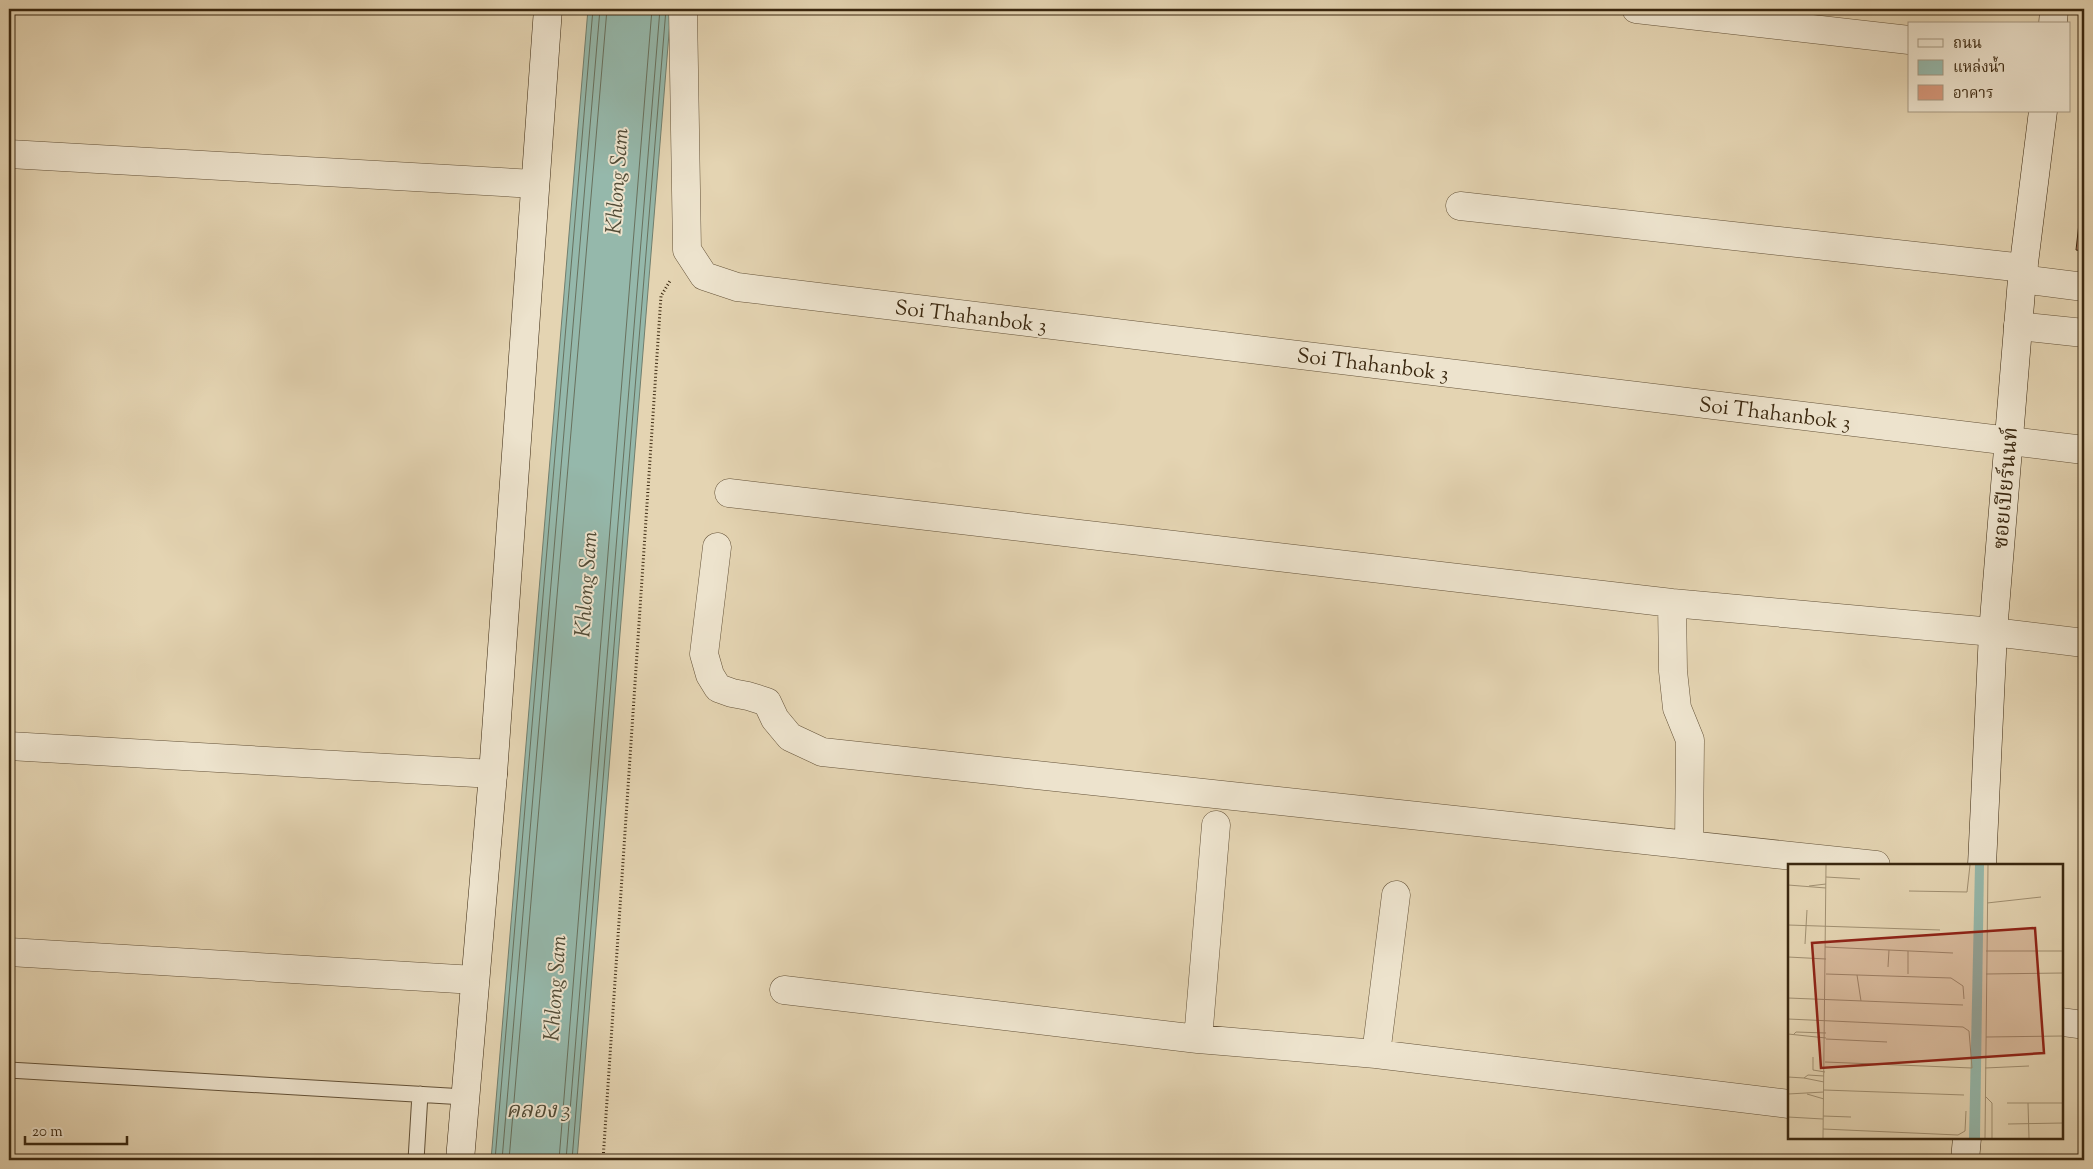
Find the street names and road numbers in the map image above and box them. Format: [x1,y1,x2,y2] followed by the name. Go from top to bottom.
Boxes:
[893,294,1048,342] street label: Soi Thahanbok 3
[1295,342,1450,390] street label: Soi Thahanbok 3
[1697,391,1852,439] street label: Soi Thahanbok 3
[1987,426,2027,550] street label: ซอยเปียร์นนท์

